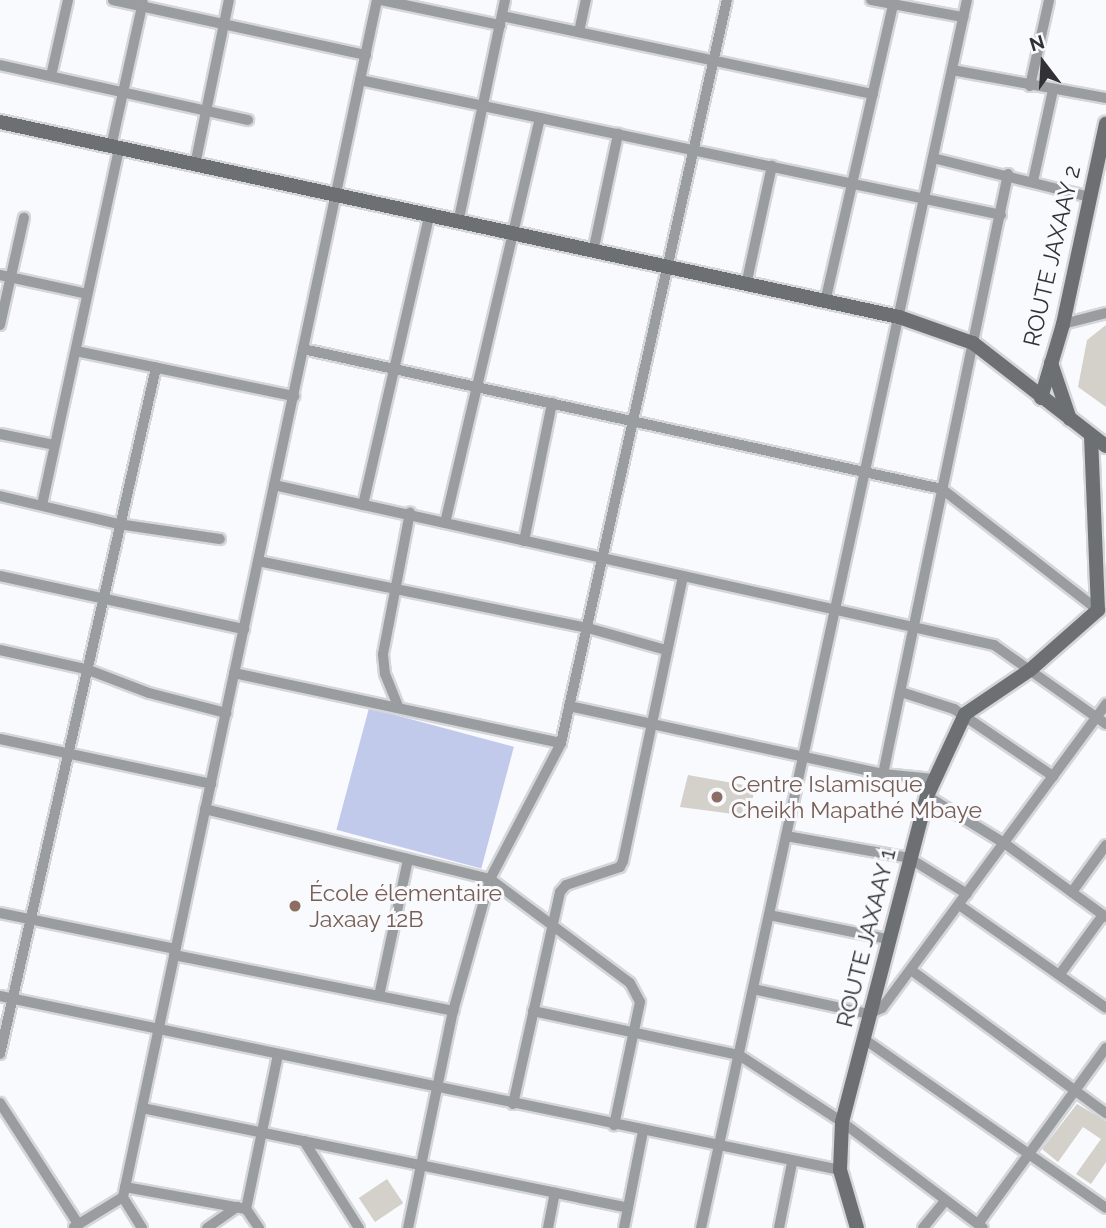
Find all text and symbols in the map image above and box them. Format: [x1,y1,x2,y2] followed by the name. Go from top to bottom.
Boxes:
[1008,28,1078,98] north arrow
[1027,30,1047,56] text: N
[1018,162,1086,350] street label: ROUTE JAXAAY 2
[731,770,982,824] place label: Centre Islamisque Cheikh Mapathé Mbaye
[709,789,725,805] marker: Centre Islamisque Cheikh Mapathé Mbaye
[830,845,902,1031] street label: ROUTE JAXAAY 1
[309,879,502,933] place label: École élementaire Jaxaay 12B
[287,898,303,914] marker: École élementaire Jaxaay 12B

